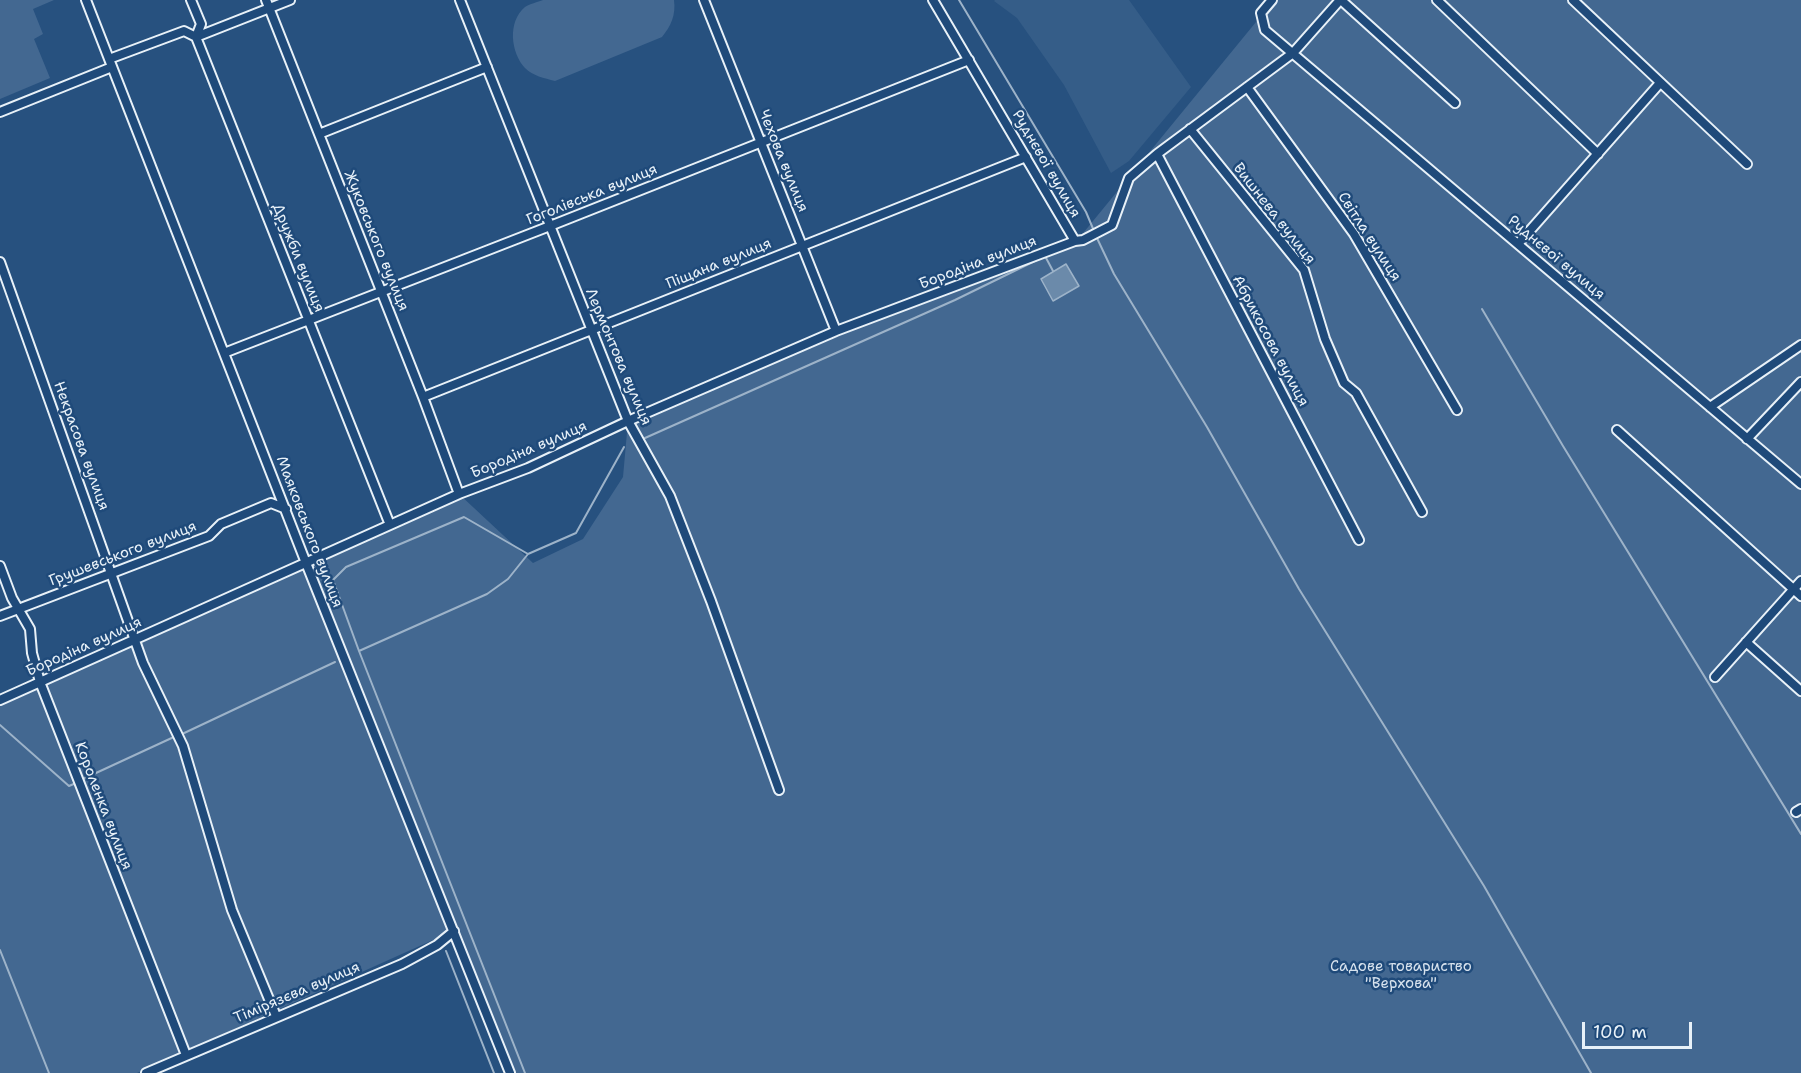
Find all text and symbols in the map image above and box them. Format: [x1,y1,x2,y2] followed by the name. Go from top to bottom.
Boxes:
[754,107,812,215] street label: Чехова вулиця
[1008,107,1084,221] street label: Руднєвої вулиця
[1229,160,1319,268] street label: Вишнева вулиця
[524,161,660,229] street label: Гоголівська вулиця
[340,168,412,314] street label: Жуковського вулиця
[1333,189,1405,285] street label: Світла вулиця
[268,201,328,315] street label: Дружби вулиця
[1504,212,1608,304] street label: Руднєвої вулиця
[917,232,1039,294] street label: Бородіна вулиця
[664,235,774,293] street label: Піщана вулиця
[1228,272,1312,410] street label: Абрикосова вулиця
[581,286,655,428] street label: Лермонтова вулиця
[49,379,113,513] street label: Некрасова вулиця
[468,417,590,483] street label: Бородіна вулиця
[272,454,346,610] street label: Маяковського вулиця
[47,518,199,590] street label: Грушевського вулиця
[23,613,145,681] street label: Бородіна вулиця
[70,740,136,872] street label: Короленка вулиця
[231,958,363,1028] street label: Тімірязєва вулиця
[1330,958,1472,993] park label: Садове товариство "Верхова"
[1585,1010,1694,1048] scale bar
[1593,1020,1647,1044] text: 100 m

